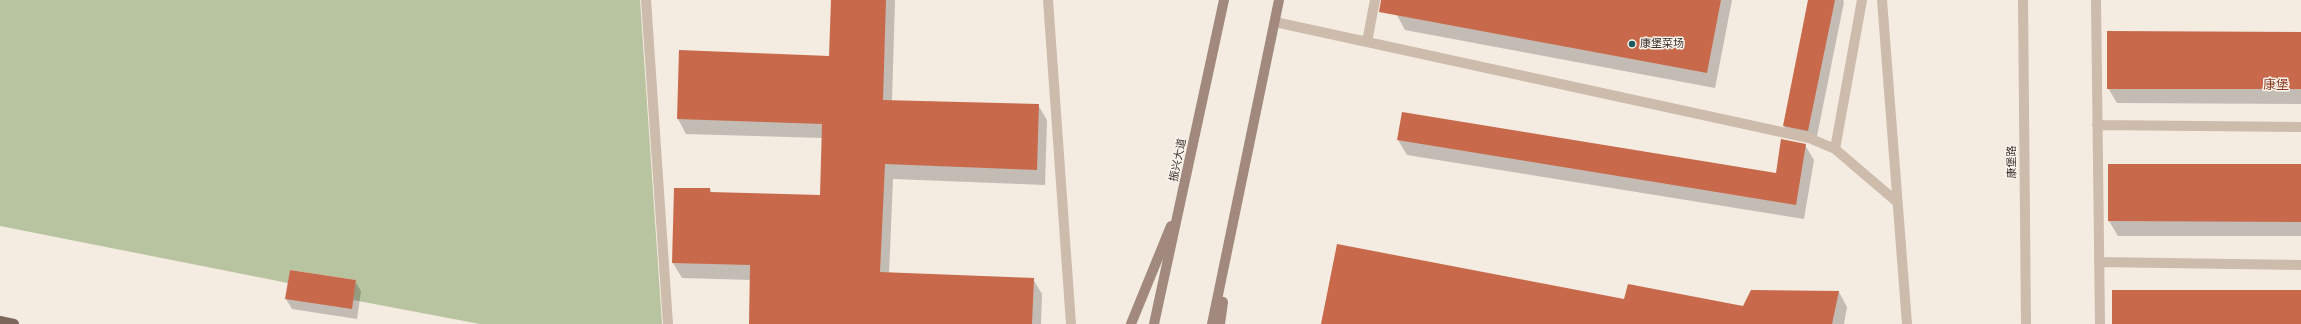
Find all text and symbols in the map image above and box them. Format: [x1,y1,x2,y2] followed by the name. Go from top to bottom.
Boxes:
[1640,37,1684,51] place label: 康堡菜场
[1627,39,1637,49] marker: 康堡菜场
[2263,77,2289,93] district label: 康堡
[1167,137,1189,183] street label: 振兴大道
[2005,145,2019,179] street label: 康堡路

